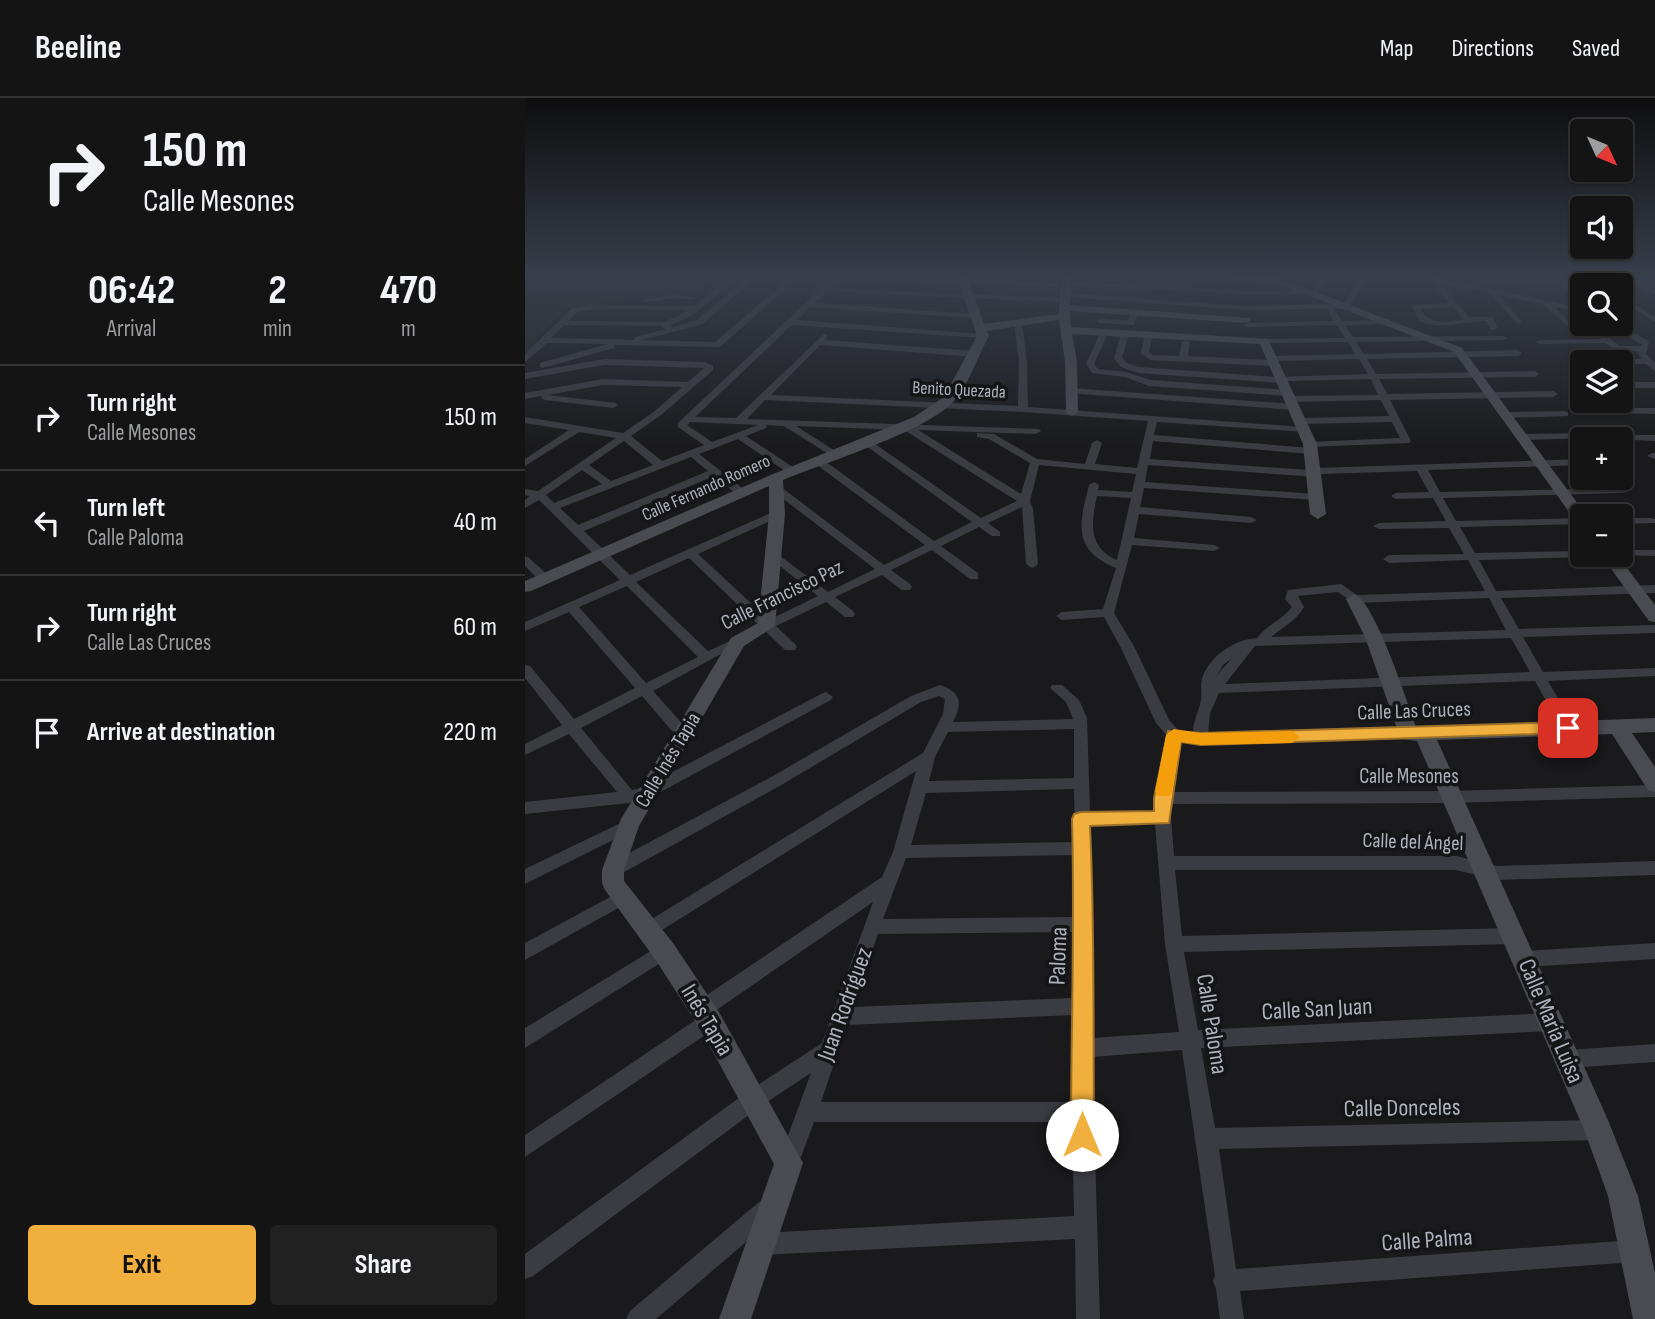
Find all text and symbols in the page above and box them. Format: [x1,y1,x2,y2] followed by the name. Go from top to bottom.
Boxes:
[35,28,122,68] text: Beeline
[1380,34,1413,63] text: Map
[1451,34,1534,63] text: Directions
[1572,34,1620,63] text: Saved
[1570,119,1633,182] north arrow
[1570,119,1633,567] map controls
[143,122,247,181] text: 150 m
[28,126,119,217] icon: right
[143,182,295,221] text: Calle Mesones
[1570,196,1633,259] button: sound
[88,265,175,316] text: 06:42
[268,265,287,316] text: 2
[380,265,437,316] text: 470
[1570,273,1633,336] button: search
[107,315,156,343] text: Arrival
[263,315,292,343] text: min
[401,315,416,343] text: m
[1570,350,1633,413] button: layers
[912,377,1006,403] street label: Benito Quezada
[87,388,176,419] text: Turn right
[28,399,66,437] icon: right
[445,402,497,433] text: 150 m
[87,419,196,447] text: Calle Mesones
[1570,427,1633,490] button: +
[639,450,773,526] street label: Calle Fernando Romero
[87,493,165,524] text: Turn left
[28,504,66,542] icon: left
[1570,504,1633,567] button: −
[454,507,497,538] text: 40 m
[87,524,184,552] text: Calle Paloma
[717,554,847,635] street label: Calle Francisco Paz
[87,598,176,629] text: Turn right
[28,609,66,647] icon: right
[453,612,497,643] text: 60 m
[87,629,211,657] text: Calle Las Cruces
[1357,697,1471,725] street label: Calle Las Cruces
[1538,698,1598,758] pin
[630,708,706,812] street label: Calle Inés Tapia
[1549,709,1587,747] icon: arrive
[28,714,66,752] icon: arrive
[87,717,275,748] text: Arrive at destination
[443,717,497,748] text: 220 m
[1359,764,1459,789] street label: Calle Mesones
[1362,828,1464,856] street label: Calle del Ángel
[1042,926,1074,986] street label: Paloma
[811,943,879,1065] street label: Juan Rodríguez
[1512,955,1590,1087] street label: Calle María Luisa
[1190,972,1234,1076] street label: Calle Paloma
[674,979,740,1061] street label: Inés Tapia
[1261,992,1373,1026] street label: Calle San Juan
[1343,1092,1461,1124] street label: Calle Donceles
[1045,1098,1119,1172] position arrow
[1381,1222,1473,1258] street label: Calle Palma
[28,1225,256,1305] button: Exit
[270,1225,497,1305] button: Share

